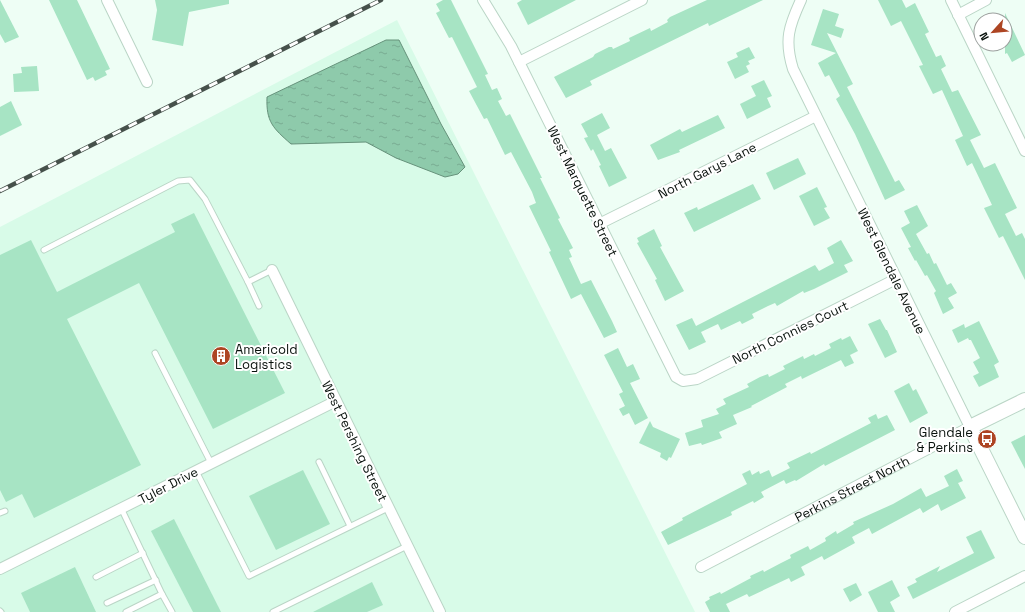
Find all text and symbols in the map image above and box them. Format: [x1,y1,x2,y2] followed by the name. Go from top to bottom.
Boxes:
[973,12,1013,52] north arrow
[976,30,992,43] text: N
[544,123,622,259] street label: West Marquette Street
[655,138,759,203] street label: North Garys Lane
[854,205,929,337] street label: West Glendale Avenue
[729,297,851,368] street label: North Connies Court
[235,341,298,373] place label: Americold Logistics
[210,345,232,367] building icon: Americold Logistics
[318,378,391,504] street label: West Pershing Street
[917,424,973,456] place label: Glendale & Perkins
[976,428,998,450] bus stop icon: Glendale & Perkins
[792,452,912,526] street label: Perkins Street North
[135,463,201,508] street label: Tyler Drive

